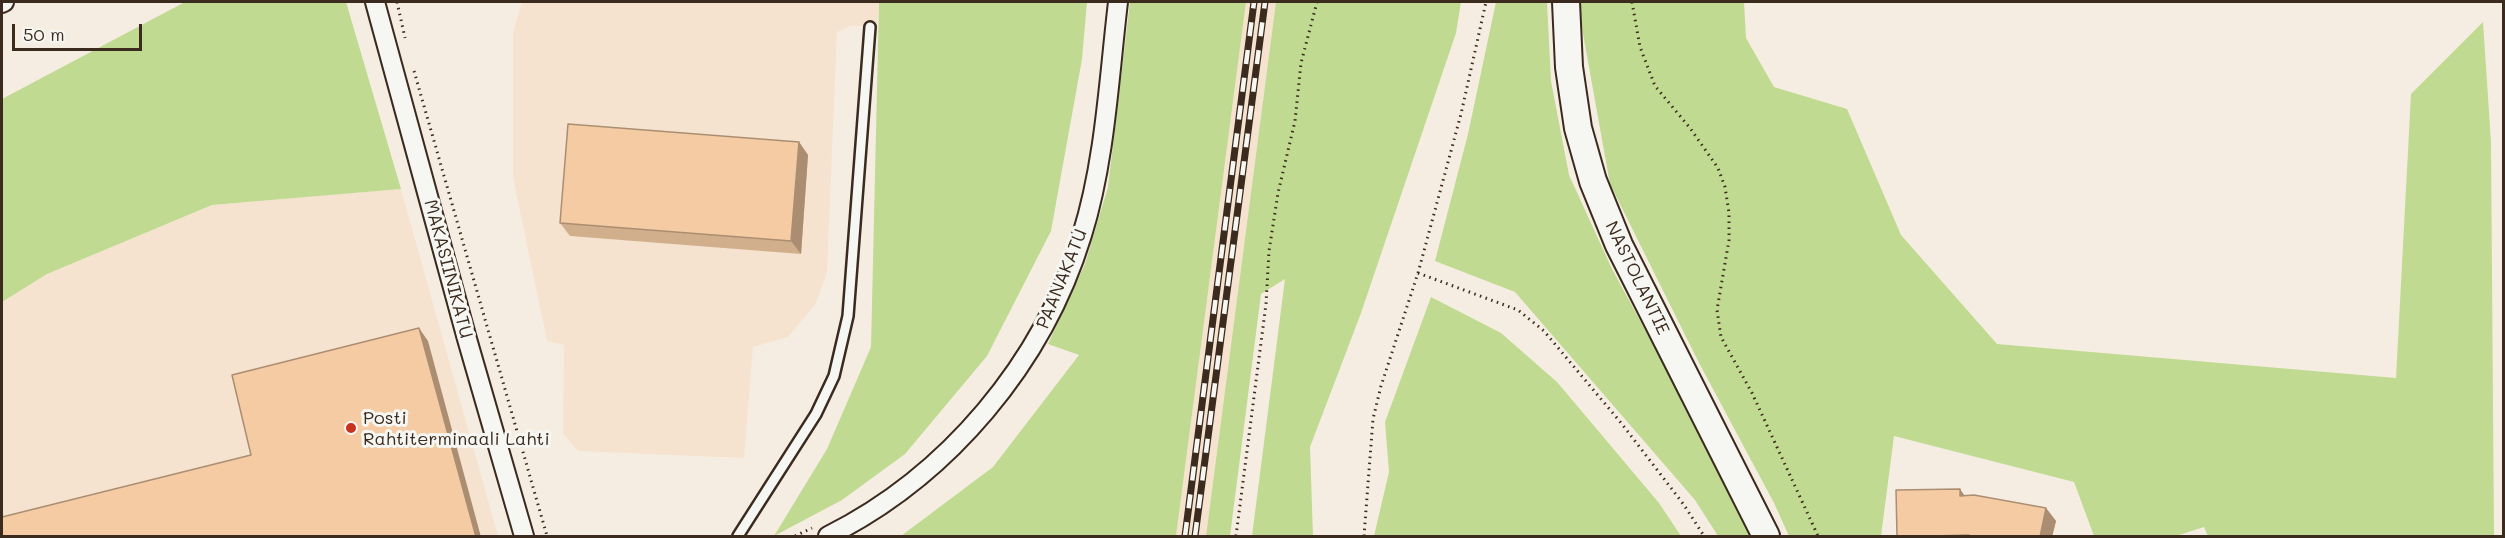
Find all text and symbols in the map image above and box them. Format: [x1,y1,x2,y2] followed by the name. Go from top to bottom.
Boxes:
[15,12,146,50] scale bar
[23,22,65,46] text: 50 m
[419,197,477,341] street label: MAKASIINIKATU
[1600,218,1674,338] street label: NASTOLANTIE
[1032,226,1092,332] street label: PAANAKATU
[363,407,550,450] place label: Posti Rahtiterminaali Lahti
[344,421,358,435] marker: Posti Rahtiterminaali Lahti

